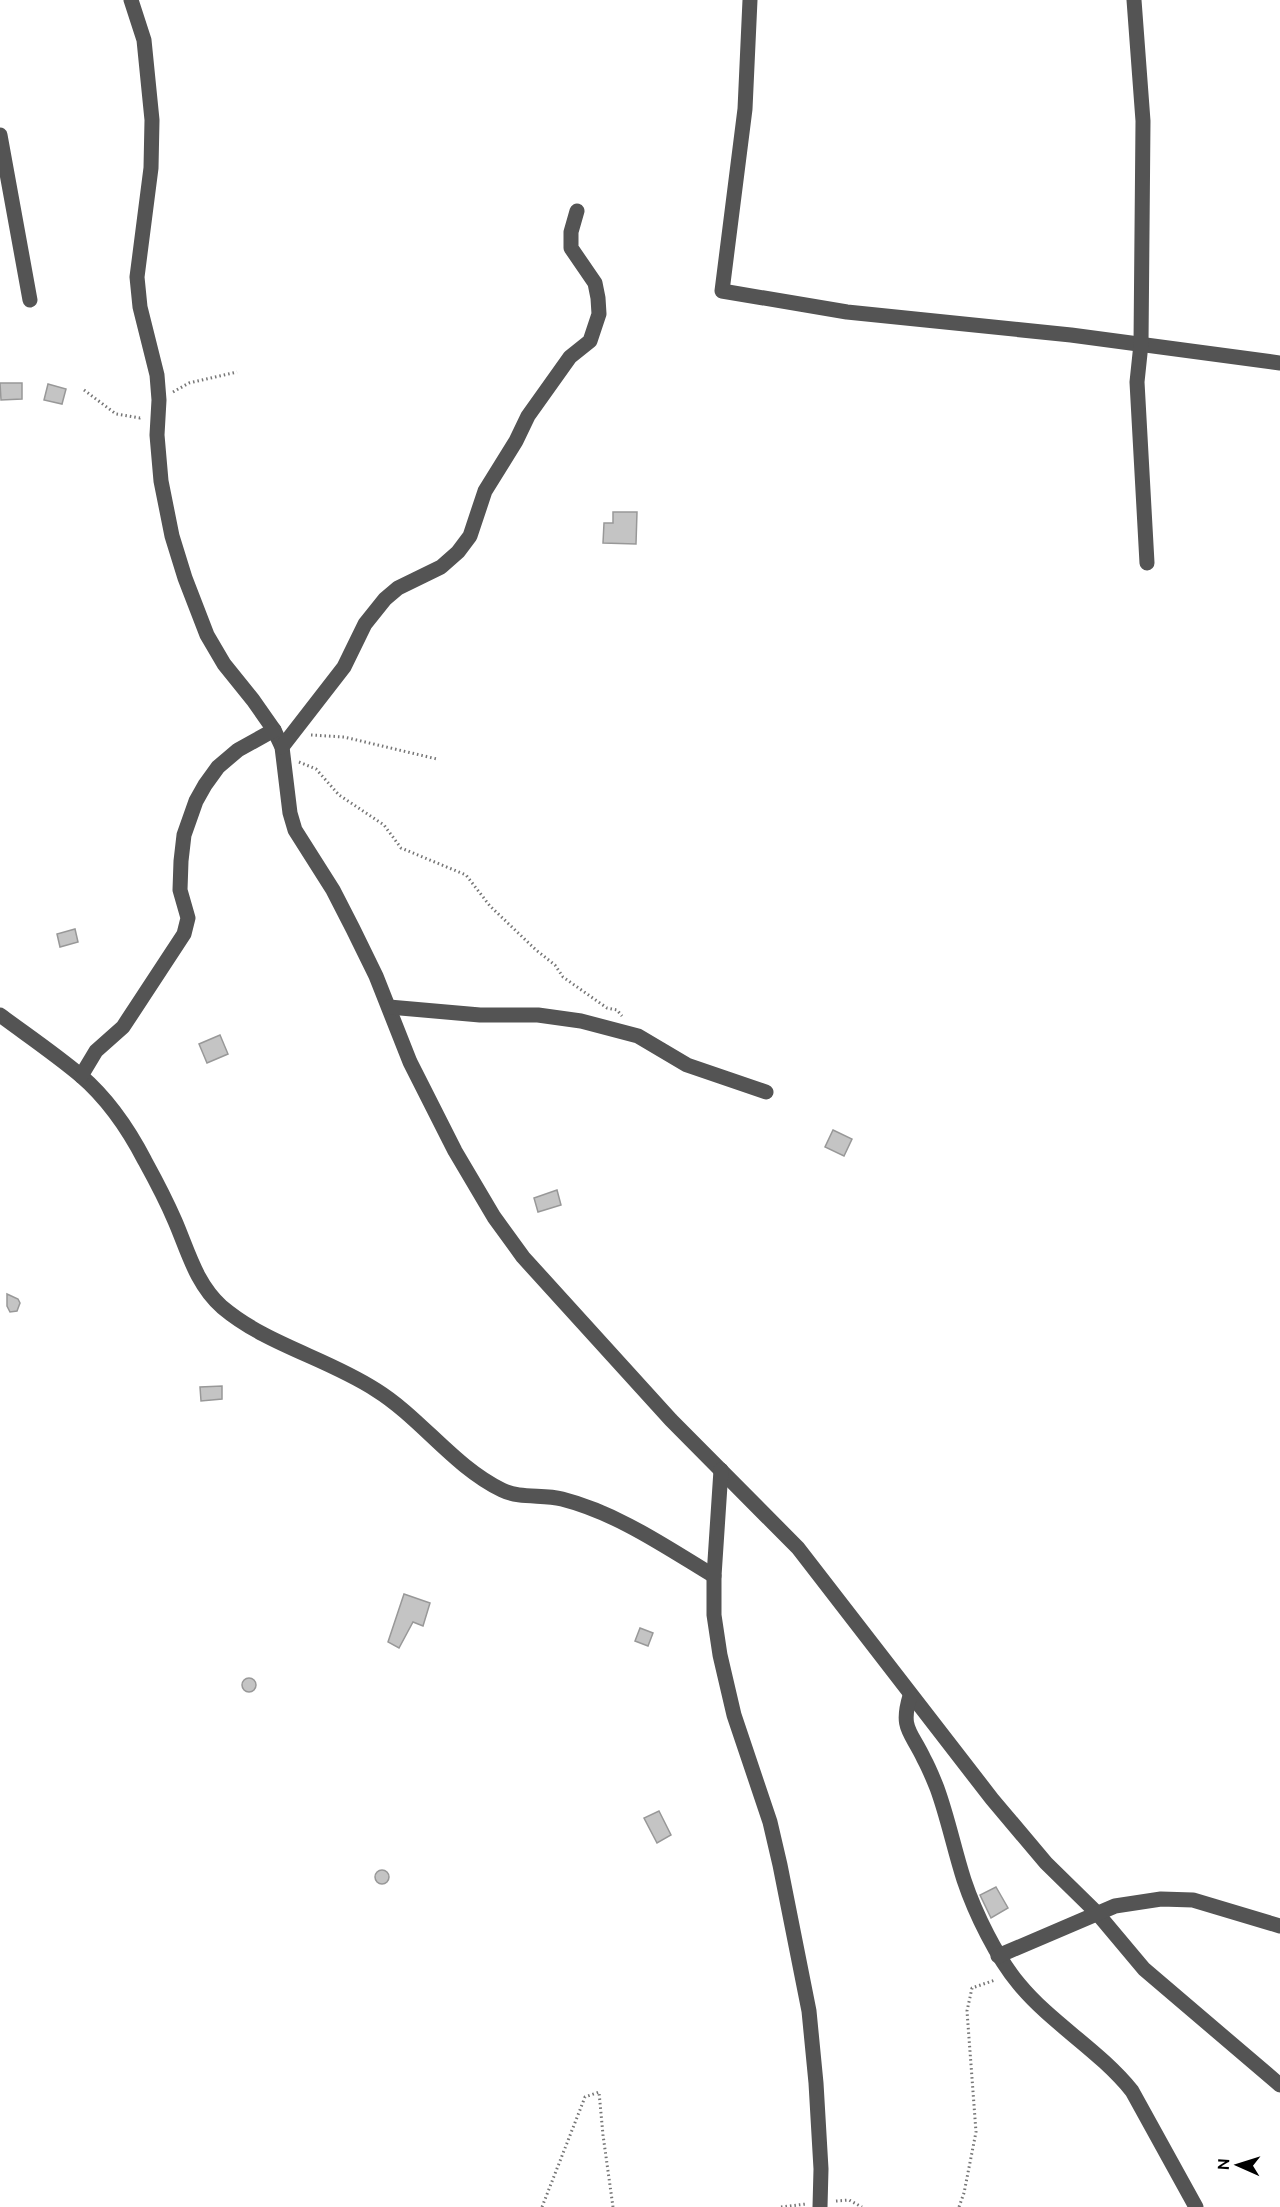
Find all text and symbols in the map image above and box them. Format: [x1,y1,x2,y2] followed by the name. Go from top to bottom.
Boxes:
[1208,2135,1268,2195] north arrow
[1214,2158,1232,2171] text: N

